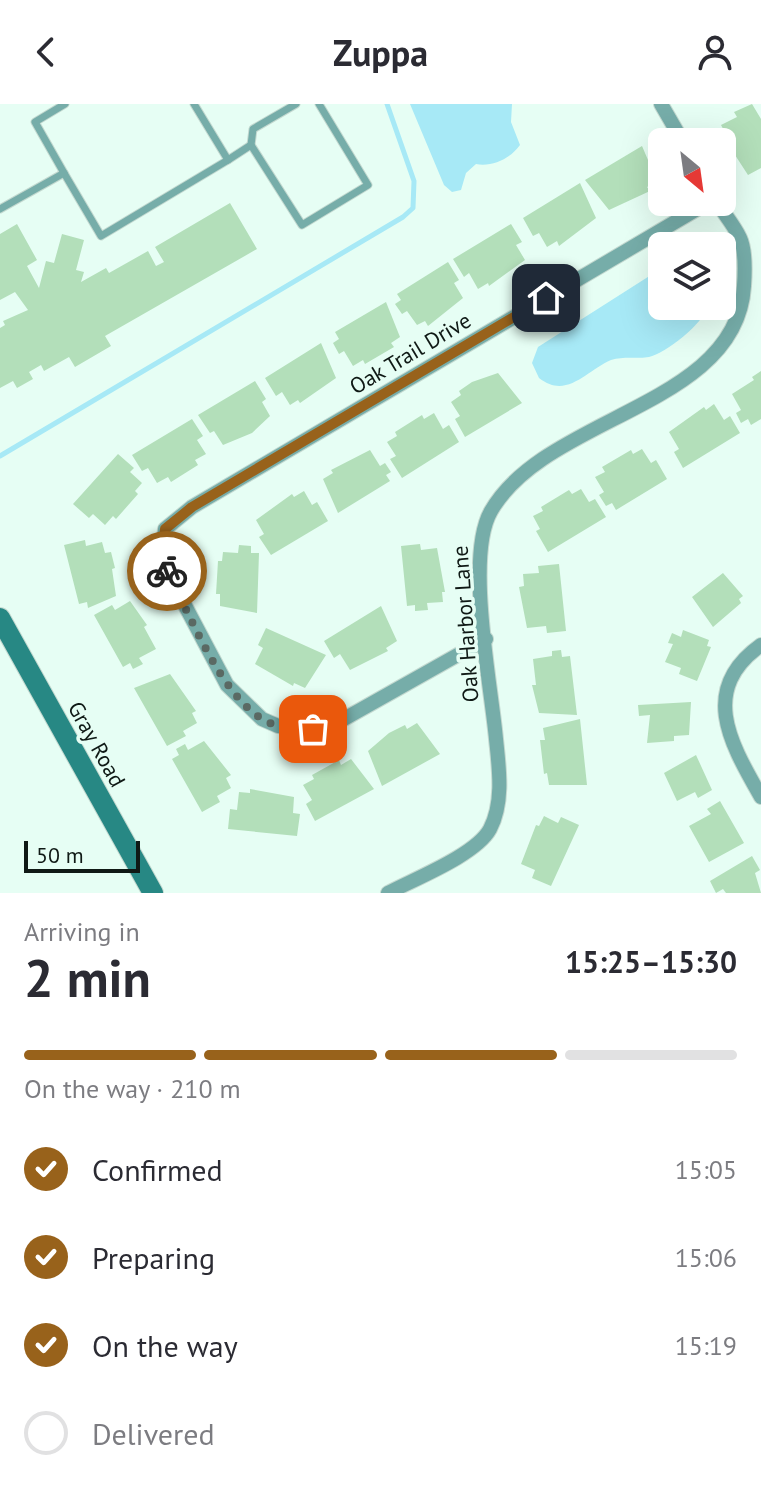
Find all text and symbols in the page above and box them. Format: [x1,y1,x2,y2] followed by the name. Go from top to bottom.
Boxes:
[333,29,428,76] text: Zuppa
[24,30,68,74] icon: back
[693,30,737,74] icon: person
[648,128,736,216] north arrow
[648,128,736,320] map controls
[648,232,736,320] button: layers
[512,264,580,332] pin
[524,276,568,320] icon: home
[344,306,476,400] street label: Oak Trail Drive
[127,531,207,611] courier
[446,545,484,703] street label: Oak Harbor Lane
[145,549,189,593] icon: bike
[279,695,347,763] pin
[62,696,132,792] street label: Gray Road
[291,707,335,751] icon: bag
[24,837,140,873] scale bar
[36,841,84,869] text: 50 m
[24,915,140,948] text: Arriving in
[565,942,737,981] text: 15:25–15:30
[24,944,151,1011] text: 2 min
[24,1072,241,1105] text: On the way · 210 m
[24,1147,68,1191] icon: check
[92,1150,223,1189] text: Confirmed
[675,1153,737,1186] text: 15:05
[24,1235,68,1279] icon: check
[92,1238,215,1277] text: Preparing
[675,1241,737,1274] text: 15:06
[24,1323,68,1367] icon: check
[92,1326,238,1365] text: On the way
[675,1329,737,1362] text: 15:19
[92,1414,215,1453] text: Delivered

